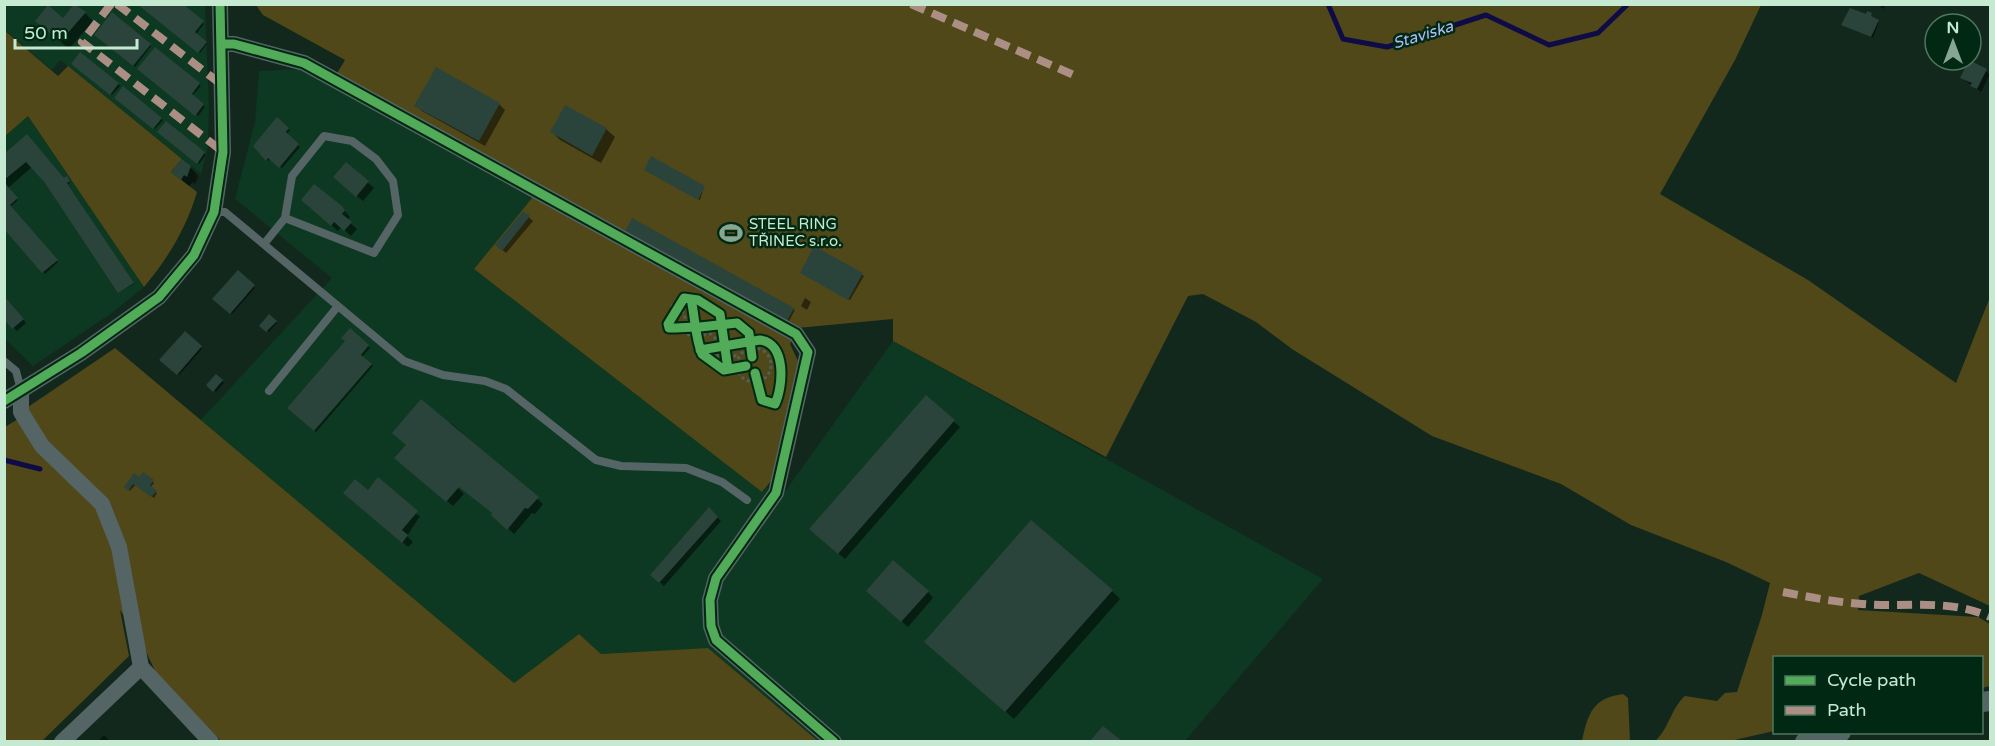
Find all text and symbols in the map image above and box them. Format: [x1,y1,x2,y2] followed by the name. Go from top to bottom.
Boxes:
[15,12,136,50] scale bar
[1923,12,1983,72] north arrow
[1390,16,1457,54] water label: Staviska
[1947,18,1959,38] text: N
[24,22,68,44] text: 50 m
[749,215,842,250] place label: STEEL RING TŘINEC s.r.o.
[718,220,744,246] sports icon: STEEL RING TŘINEC s.r.o.
[1773,656,1983,734] legend
[1827,669,1916,691] text: Cycle path
[1827,699,1866,721] text: Path

